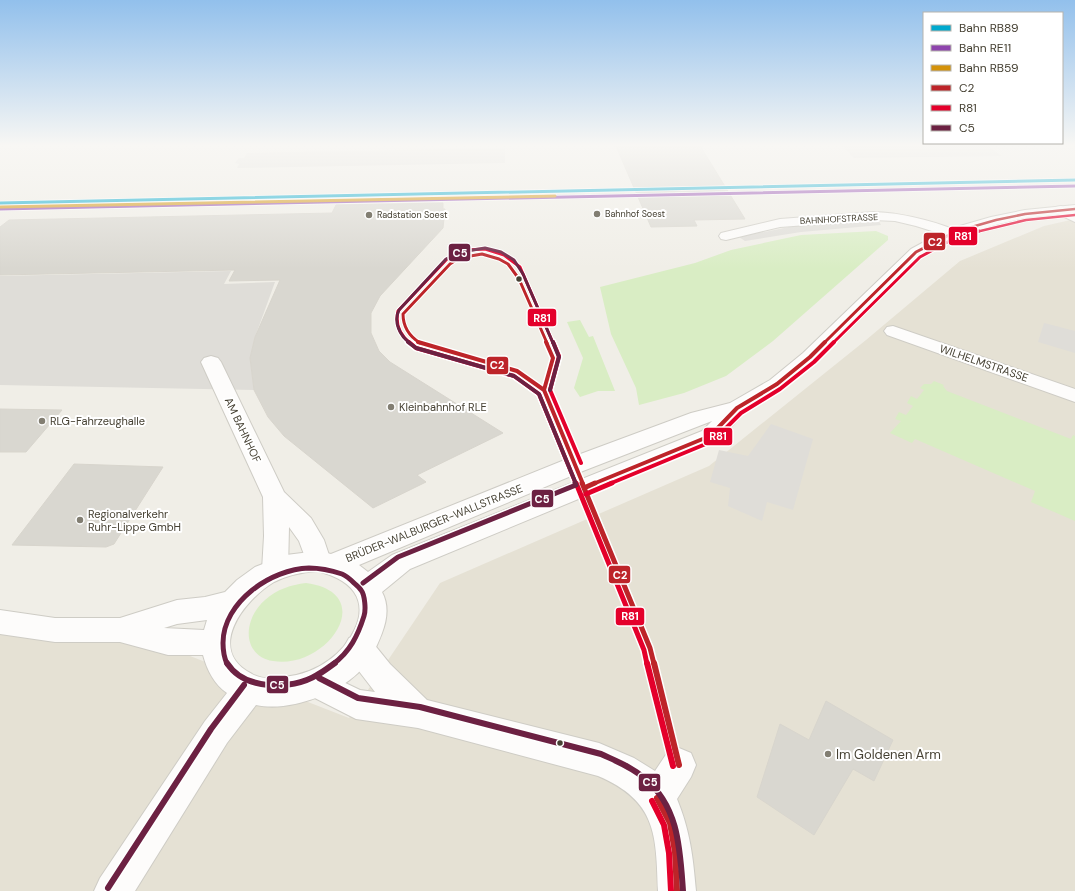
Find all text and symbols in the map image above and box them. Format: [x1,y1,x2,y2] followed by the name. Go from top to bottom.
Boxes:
[923,12,1063,144] legend
[959,20,1019,36] text: Bahn RB89
[959,40,1011,56] text: Bahn RE11
[959,60,1019,76] text: Bahn RB59
[959,80,975,96] text: C2
[959,100,977,116] text: R81
[959,120,975,136] text: C5
[605,208,666,220] place label: Bahnhof Soest
[377,209,448,221] place label: Radstation Soest
[592,209,602,219] marker: Bahnhof Soest
[364,210,374,220] marker: Radstation Soest
[799,211,879,227] street label: BAHNHOFSTRASSE
[948,226,978,246] line badge: R81
[954,229,972,243] text: R81
[923,232,946,251] line badge: C2
[928,235,942,249] text: C2
[448,243,471,262] line badge: C5
[453,246,468,260] text: C5
[514,274,524,284] unlabelled marker
[527,308,557,327] line badge: R81
[533,311,551,325] text: R81
[938,341,1030,385] street label: WILHELMSTRASSE
[486,356,509,375] line badge: C2
[490,358,504,372] text: C2
[222,395,264,465] street label: AM BAHNHOF
[399,400,487,414] place label: Kleinbahnhof RLE
[386,402,396,412] marker: Kleinbahnhof RLE
[50,414,145,428] place label: RLG-Fahrzeughalle
[37,416,47,426] marker: RLG-Fahrzeughalle
[703,427,733,446] line badge: R81
[709,429,727,443] text: R81
[343,481,525,565] street label: BRÜDER-WALBURGER-WALLSTRASSE
[531,489,554,508] line badge: C5
[535,492,550,506] text: C5
[88,507,181,534] place label: Regionalverkehr Ruhr-Lippe GmbH
[75,515,85,525] marker: Regionalverkehr Ruhr-Lippe GmbH
[608,565,631,584] line badge: C2
[613,568,627,582] text: C2
[615,607,645,626] line badge: R81
[621,609,639,623] text: R81
[266,675,289,694] line badge: C5
[270,678,285,692] text: C5
[555,738,565,748] unlabelled marker
[836,746,941,763] place label: Im Goldenen Arm
[823,749,833,759] marker: Im Goldenen Arm
[638,773,661,792] line badge: C5
[643,775,658,789] text: C5

